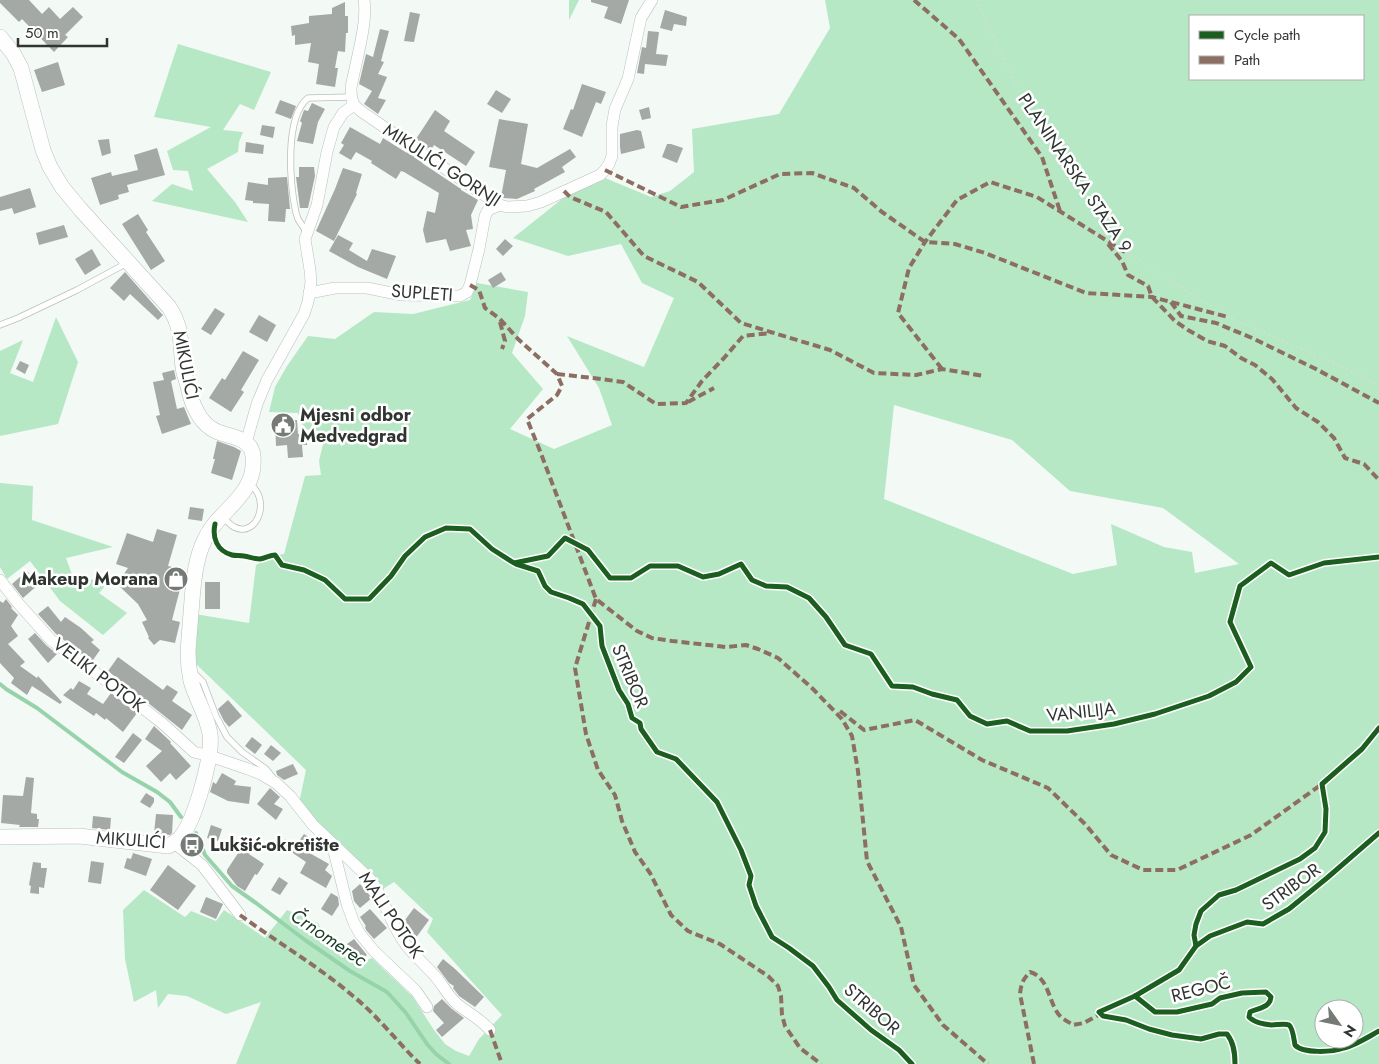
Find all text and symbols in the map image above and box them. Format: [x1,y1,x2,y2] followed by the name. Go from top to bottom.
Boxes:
[18,15,106,47] scale bar
[1189,15,1364,80] legend
[25,22,59,44] text: 50 m
[1234,24,1301,46] text: Cycle path
[1234,49,1260,71] text: Path
[1012,88,1138,258] street label: PLANINARSKA STAZA 9
[378,117,506,213] street label: MIKULIĆI GORNJI
[390,278,454,308] street label: SUPLETI
[167,328,205,402] street label: MIKULIĆI
[300,402,412,449] place label: Mjesni odbor Medvedgrad
[270,412,296,438] public building icon: Mjesni odbor Medvedgrad
[21,566,158,592] place label: Makeup Morana
[163,566,189,592] shop icon: Makeup Morana
[47,632,151,719] street label: VELIKI POTOK
[605,640,655,712] street label: STRIBOR
[1045,695,1117,729] street label: VANILIJA
[95,825,167,855] street label: MIKULIĆI
[179,832,205,858] bus stop icon: Lukšić-okretište
[210,832,339,858] place label: Lukšić-okretište
[1256,857,1326,917] street label: STRIBOR
[352,866,430,964] street label: MALI POTOK
[285,902,372,973] water label: Črnomerec
[1169,969,1233,1009] street label: REGOČ
[838,977,906,1041] street label: STRIBOR
[1314,999,1364,1049] north arrow
[1338,1021,1361,1041] text: N

